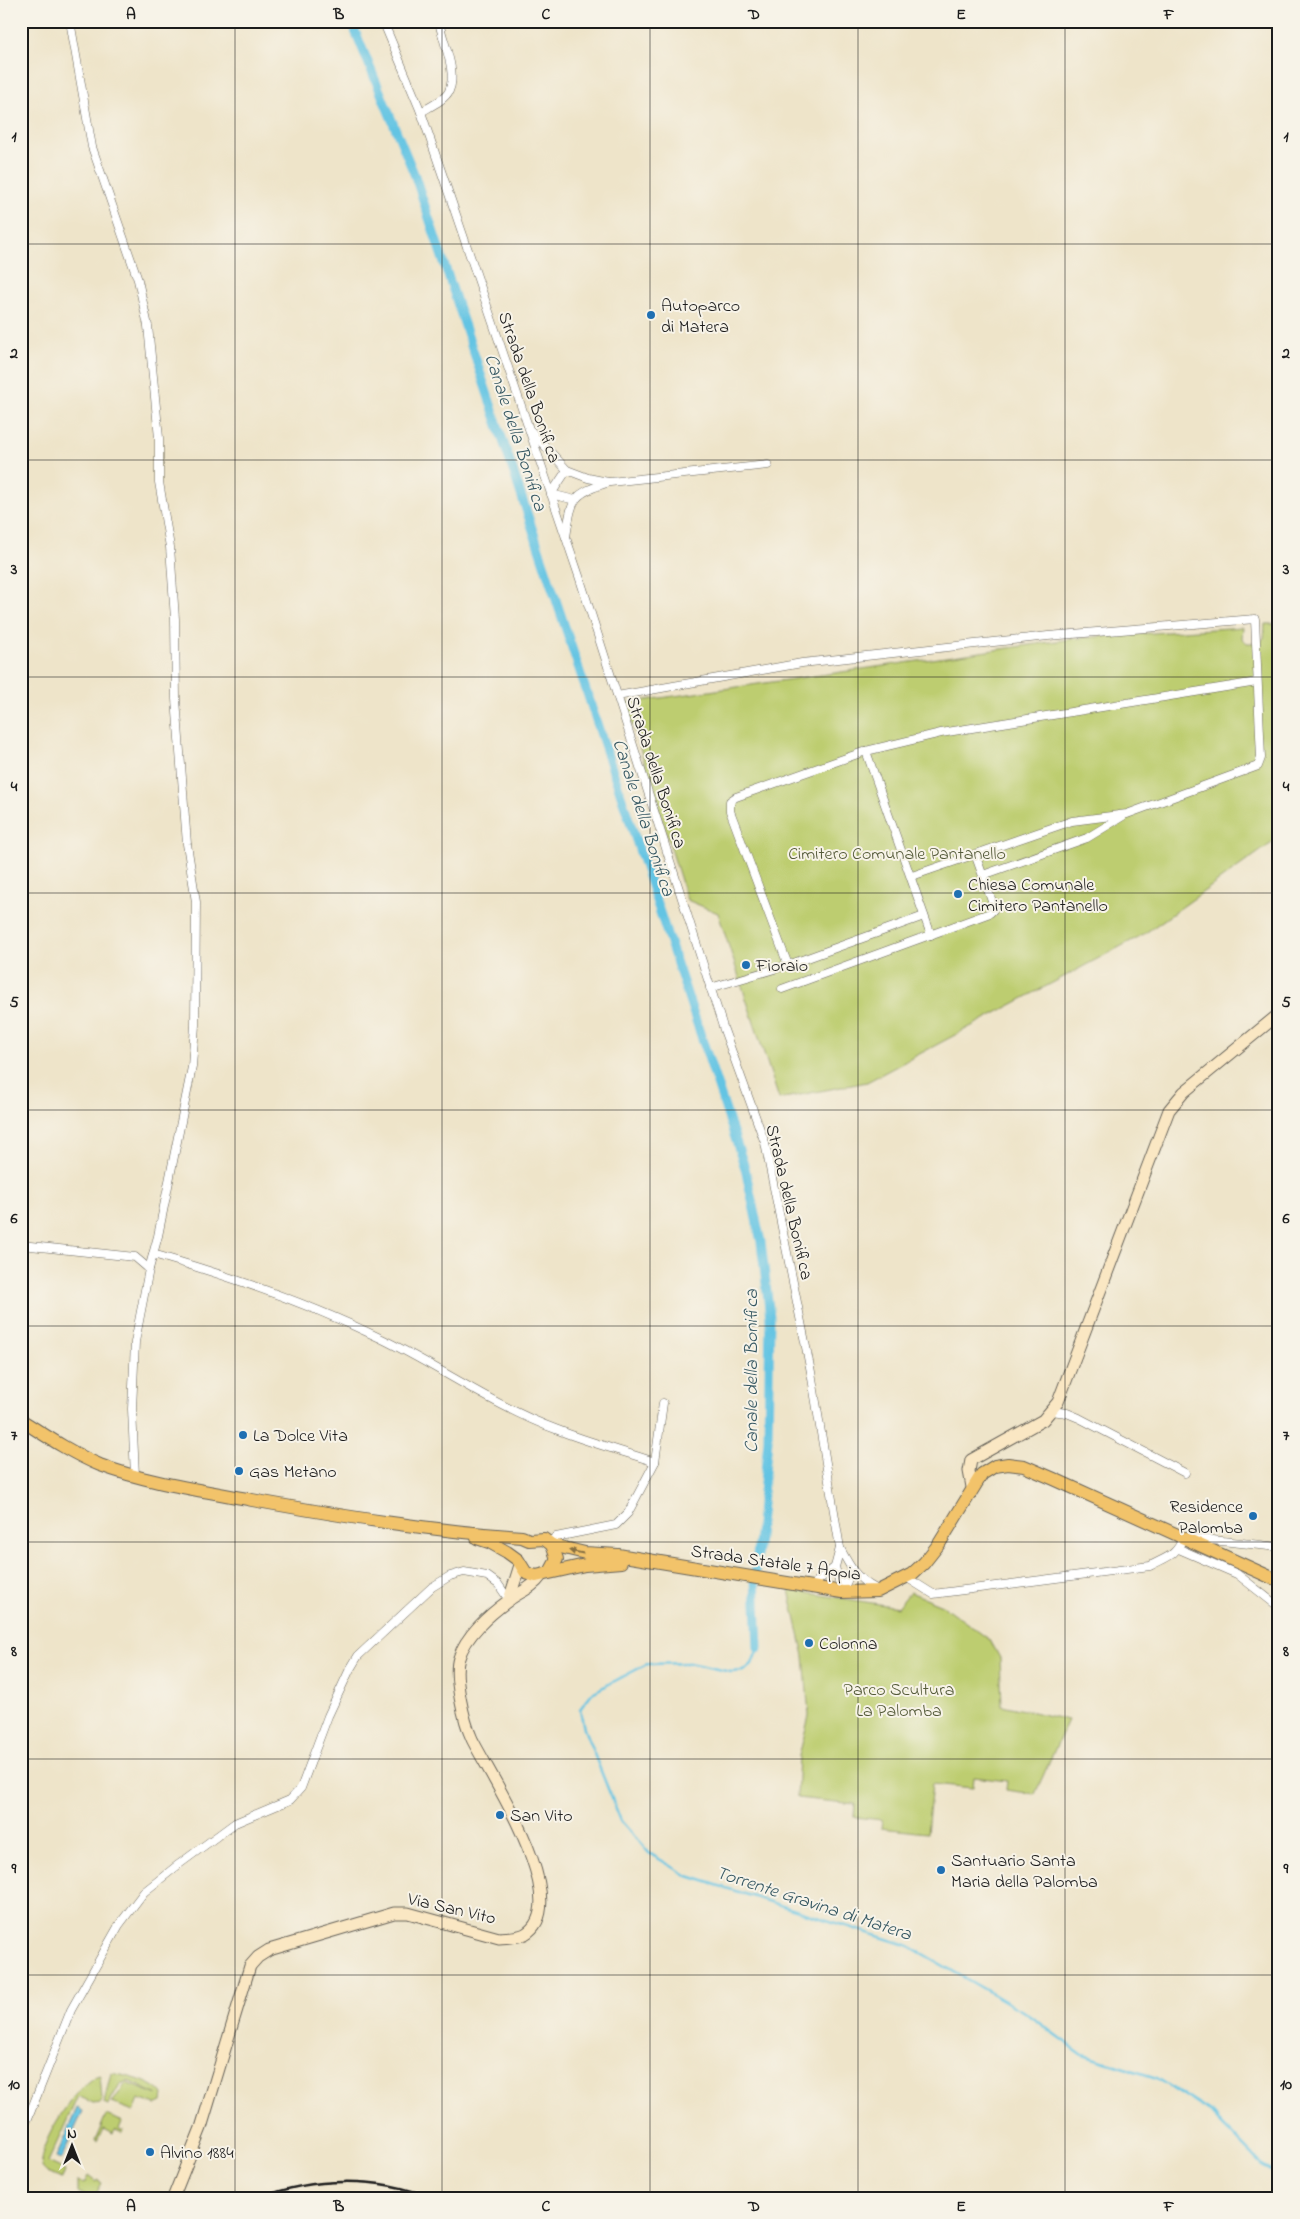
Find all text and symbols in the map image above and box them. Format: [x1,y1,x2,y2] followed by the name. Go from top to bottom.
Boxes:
[126,3,136,27] text: A
[333,3,345,27] text: B
[542,3,551,27] text: C
[747,3,760,27] text: D
[956,3,966,27] text: E
[1163,3,1175,27] text: F
[11,125,17,149] text: 1
[1283,125,1289,149] text: 1
[661,294,740,341] place label: Autoparco di Matera
[490,308,566,467] street label: Strada della Bonifica
[645,309,657,321] marker: Autoparco di Matera
[9,342,18,366] text: 2
[1281,342,1290,366] text: 2
[476,351,553,516] water label: Canale della Bonifica
[10,558,18,582] text: 3
[1282,558,1290,582] text: 3
[618,693,692,852] street label: Strada della Bonifica
[604,736,681,901] water label: Canale della Bonifica
[10,775,18,799] text: 4
[1282,775,1290,799] text: 4
[788,842,1006,868] park label: Cimitero Comunale Pantanello
[968,873,1108,920] place label: Chiesa Comunale Cimitero Pantanello
[952,888,964,900] marker: Chiesa Comunale Cimitero Pantanello
[755,954,808,980] place label: Fioraio
[740,959,752,971] marker: Fioraio
[9,991,19,1015] text: 5
[1281,991,1291,1015] text: 5
[758,1122,819,1283] street label: Strada della Bonifica
[9,1207,18,1231] text: 6
[1281,1207,1290,1231] text: 6
[739,1288,766,1453] water label: Canale della Bonifica
[11,1424,18,1448] text: 7
[253,1424,348,1450] place label: La Dolce Vita
[1283,1424,1290,1448] text: 7
[237,1429,249,1441] marker: La Dolce Vita
[249,1460,337,1486] place label: Gas Metano
[233,1465,245,1477] marker: Gas Metano
[1169,1495,1244,1542] place label: Residence Palomba
[1247,1510,1259,1522] marker: Residence Palomba
[689,1539,862,1589] street label: Strada Statale 7 Appia
[567,1547,583,1555] one-way arrow
[819,1632,878,1658] place label: Colonna
[803,1637,815,1649] marker: Colonna
[10,1640,17,1664] text: 8
[1282,1640,1289,1664] text: 8
[844,1678,954,1725] park label: Parco Scultura La Palomba
[510,1804,573,1830] place label: San Vito
[494,1809,506,1821] marker: San Vito
[951,1849,1098,1896] place label: Santuario Santa Maria della Palomba
[11,1857,17,1881] text: 9
[1283,1857,1289,1881] text: 9
[712,1860,915,1949] water label: Torrente Gravina di Matera
[935,1864,947,1876] marker: Santuario Santa Maria della Palomba
[404,1887,498,1933] street label: Via San Vito
[8,2073,20,2097] text: 10
[1280,2073,1292,2097] text: 10
[48,2122,98,2172] north arrow
[67,2124,77,2145] text: N
[160,2141,234,2167] place label: Alvino 1884
[144,2146,156,2158] marker: Alvino 1884
[126,2195,136,2219] text: A
[333,2195,345,2219] text: B
[542,2195,551,2219] text: C
[747,2195,760,2219] text: D
[956,2195,966,2219] text: E
[1163,2195,1175,2219] text: F

